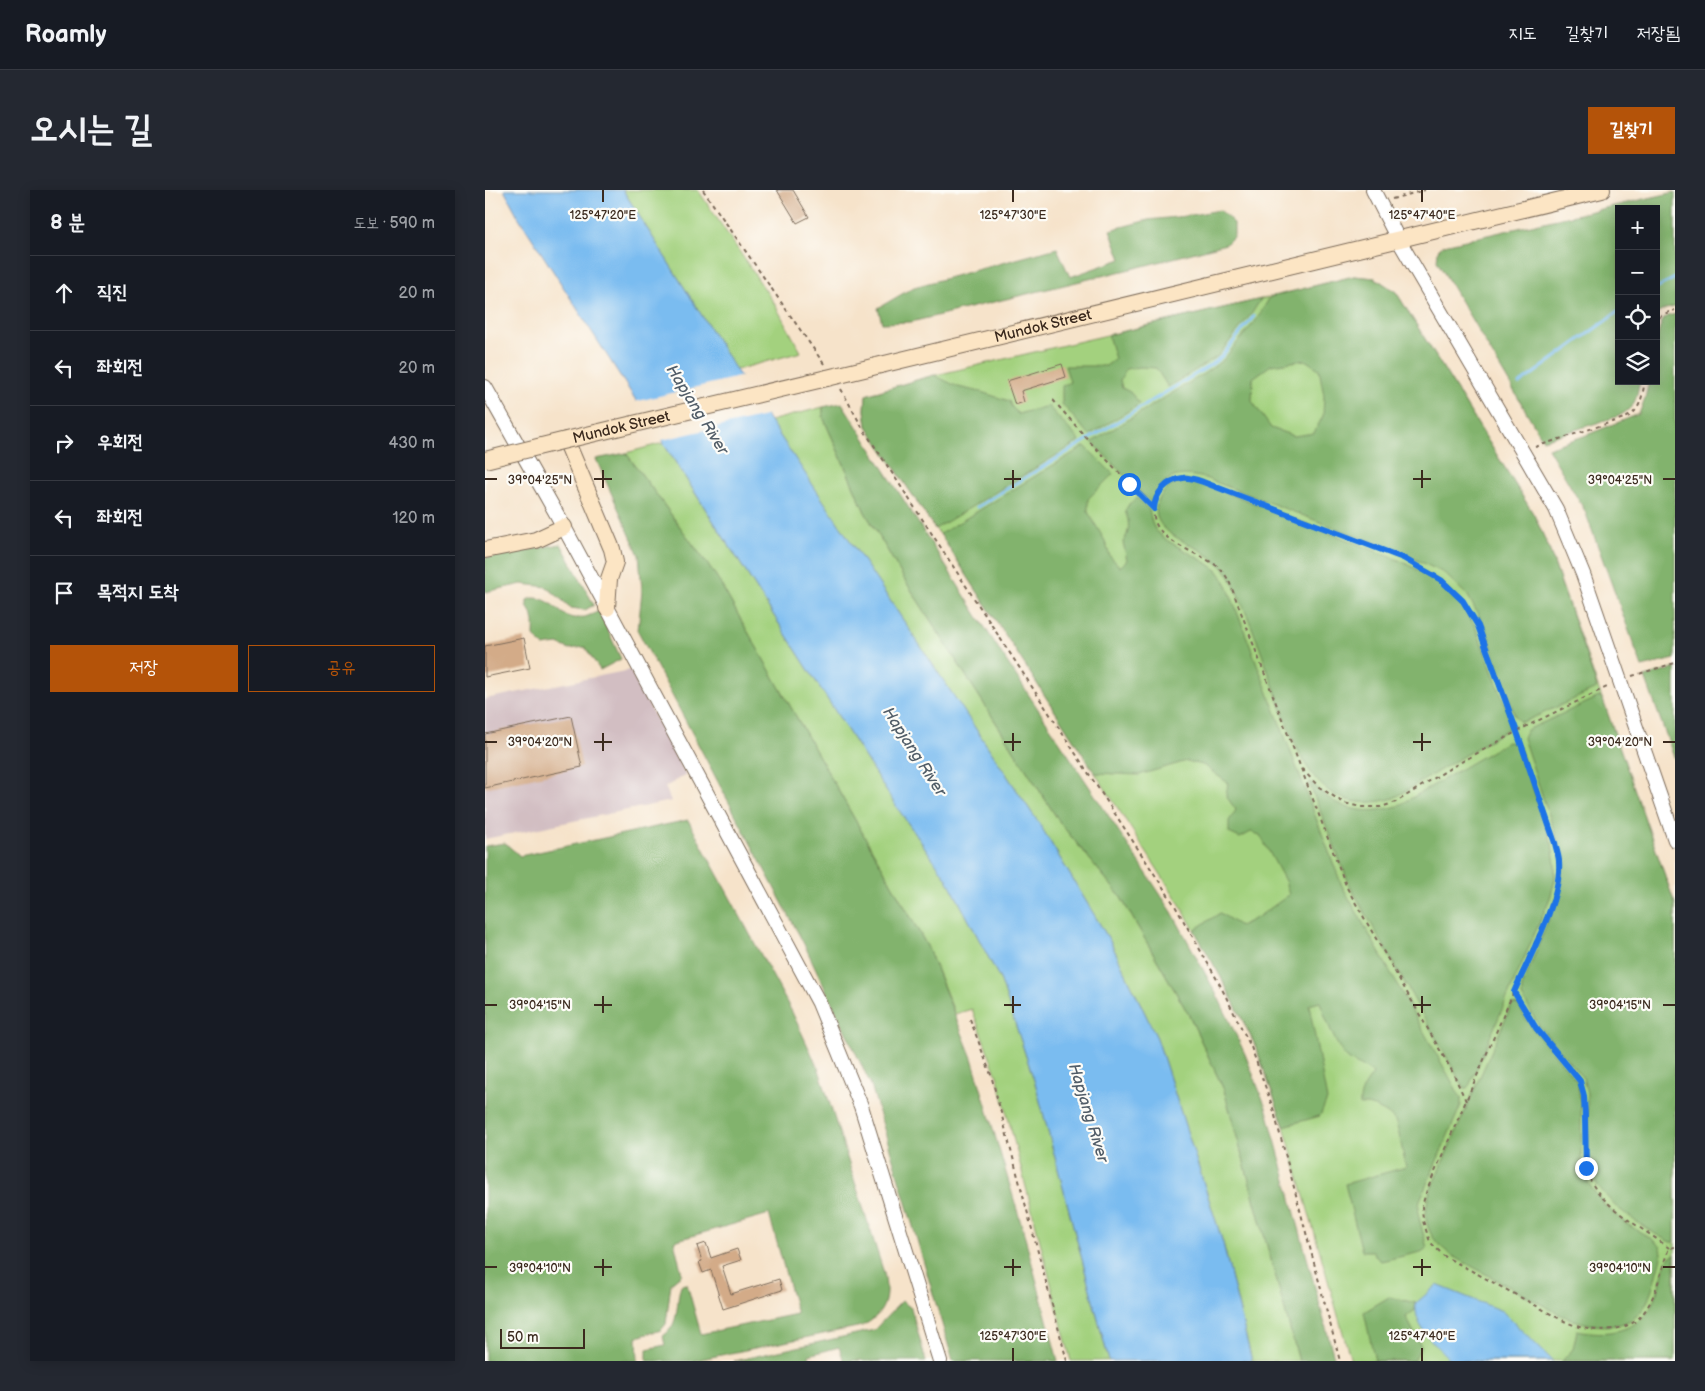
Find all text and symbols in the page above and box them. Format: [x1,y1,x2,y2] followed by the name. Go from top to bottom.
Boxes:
[25,20,106,49] text: Roamly
[1508,23,1537,44] text: 지도
[1565,23,1609,44] text: 길찾기
[1637,23,1680,44] text: 저장됨
[1588,107,1675,154] button: 길찾기
[30,108,152,151] text: 오시는 길
[1615,205,1660,385] map controls
[1615,205,1660,250] button: +
[570,208,636,223] text: 125°47'20"E
[980,208,1046,223] text: 125°47'30"E
[1389,208,1455,223] text: 125°47'40"E
[50,210,85,235] text: 8 분
[353,214,435,233] text: 도보 · 590 m
[1615,250,1660,295] button: −
[50,279,78,307] icon: ahead
[97,281,128,304] text: 직진
[399,284,435,303] text: 20 m
[1615,295,1660,340] button: locate
[992,305,1094,347] street label: Mundok Street
[1615,340,1660,385] button: layers
[50,354,78,382] icon: left
[97,356,143,379] text: 좌회전
[399,359,435,378] text: 20 m
[662,362,733,459] water label: Hapjang River
[571,406,672,448] street label: Mundok Street
[50,429,78,457] icon: right
[97,431,143,454] text: 우회전
[388,434,435,453] text: 430 m
[508,473,572,488] text: 39°04'25"N
[1118,473,1141,496] route start
[1588,473,1652,488] text: 39°04'25"N
[50,504,78,532] icon: left
[97,506,143,529] text: 좌회전
[392,509,435,528] text: 120 m
[50,579,78,607] icon: arrive
[97,581,179,604] text: 목적지 도착
[50,645,238,692] button: 저장
[248,645,435,692] button: 공유
[878,704,950,801] water label: Hapjang River
[508,735,572,750] text: 39°04'20"N
[1588,735,1652,750] text: 39°04'20"N
[509,998,571,1013] text: 39°04'15"N
[1589,998,1651,1013] text: 39°04'15"N
[1064,1061,1112,1166] water label: Hapjang River
[1575,1157,1598,1180] route end
[509,1261,571,1276] text: 39°04'10"N
[1589,1261,1651,1276] text: 39°04'10"N
[500,1326,585,1349] scale bar
[507,1329,539,1346] text: 50 m
[980,1329,1046,1344] text: 125°47'30"E
[1389,1329,1455,1344] text: 125°47'40"E

